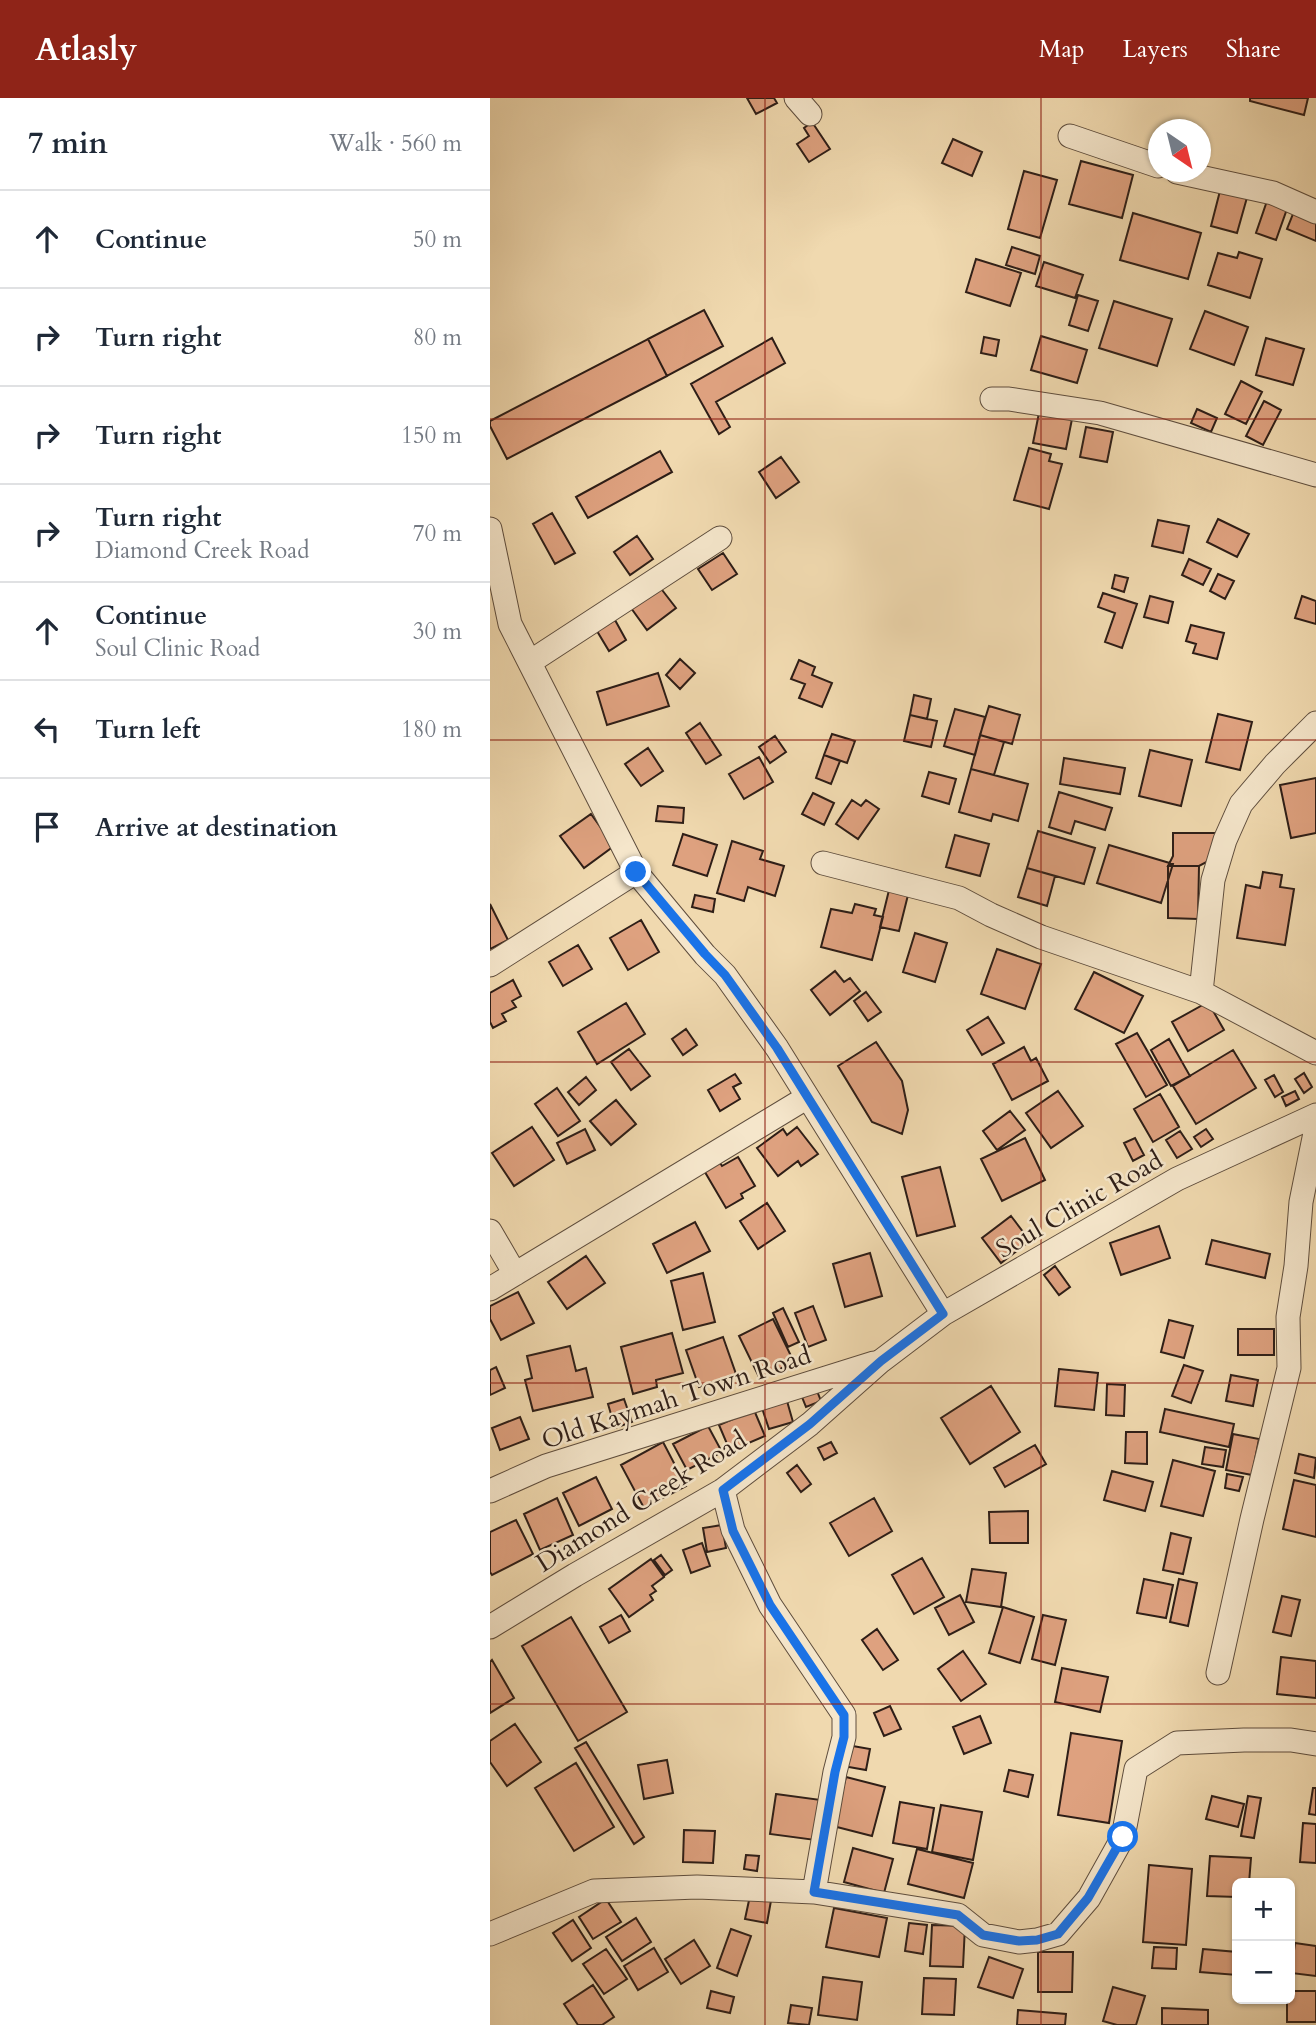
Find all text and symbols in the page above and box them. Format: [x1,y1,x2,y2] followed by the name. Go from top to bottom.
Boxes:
[35,27,137,72] text: Atlasly
[1039,33,1085,66] text: Map
[1123,33,1188,66] text: Layers
[1226,33,1281,66] text: Share
[1148,119,1211,182] north arrow
[28,123,108,164] text: 7 min
[329,128,462,159] text: Walk · 560 m
[28,220,66,258] icon: ahead
[95,222,207,257] text: Continue
[413,224,462,255] text: 50 m
[28,318,66,356] icon: right
[95,320,222,355] text: Turn right
[413,322,462,353] text: 80 m
[28,416,66,454] icon: right
[95,418,222,453] text: Turn right
[401,420,462,451] text: 150 m
[95,500,222,535] text: Turn right
[28,514,66,552] icon: right
[413,518,462,549] text: 70 m
[95,535,309,566] text: Diamond Creek Road
[95,598,207,633] text: Continue
[28,612,66,650] icon: ahead
[413,616,462,647] text: 30 m
[95,633,260,664] text: Soul Clinic Road
[28,710,66,748] icon: left
[95,712,200,747] text: Turn left
[401,714,462,745] text: 180 m
[28,808,66,846] icon: arrive
[95,810,338,845] text: Arrive at destination
[620,856,651,887] route end
[990,1142,1169,1266] street label: Soul Clinic Road
[537,1337,816,1458] street label: Old Kaymah Town Road
[529,1422,753,1580] street label: Diamond Creek Road
[1107,1821,1138,1852] route start
[1232,1878,1295,2004] map controls
[1232,1878,1295,1941] button: +
[1232,1941,1295,2004] button: −

